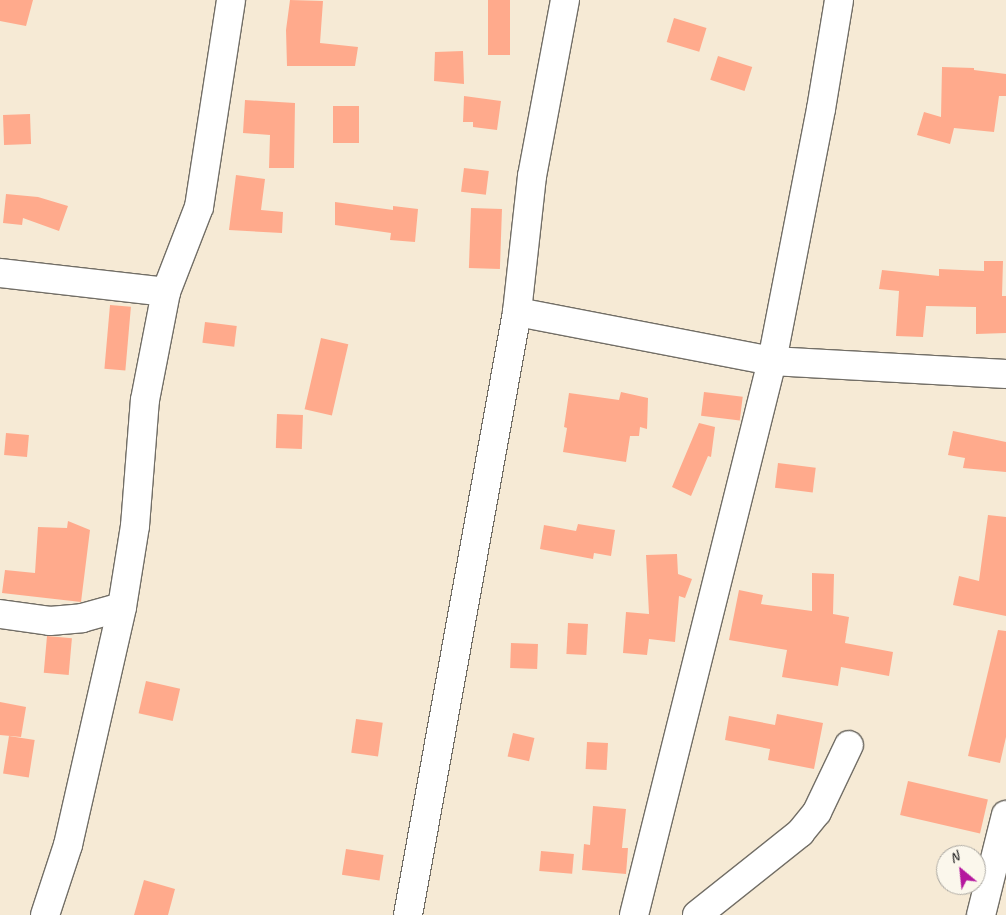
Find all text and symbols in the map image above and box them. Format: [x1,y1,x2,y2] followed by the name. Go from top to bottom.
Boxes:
[936,845,986,895] north arrow
[946,848,962,867] text: N

